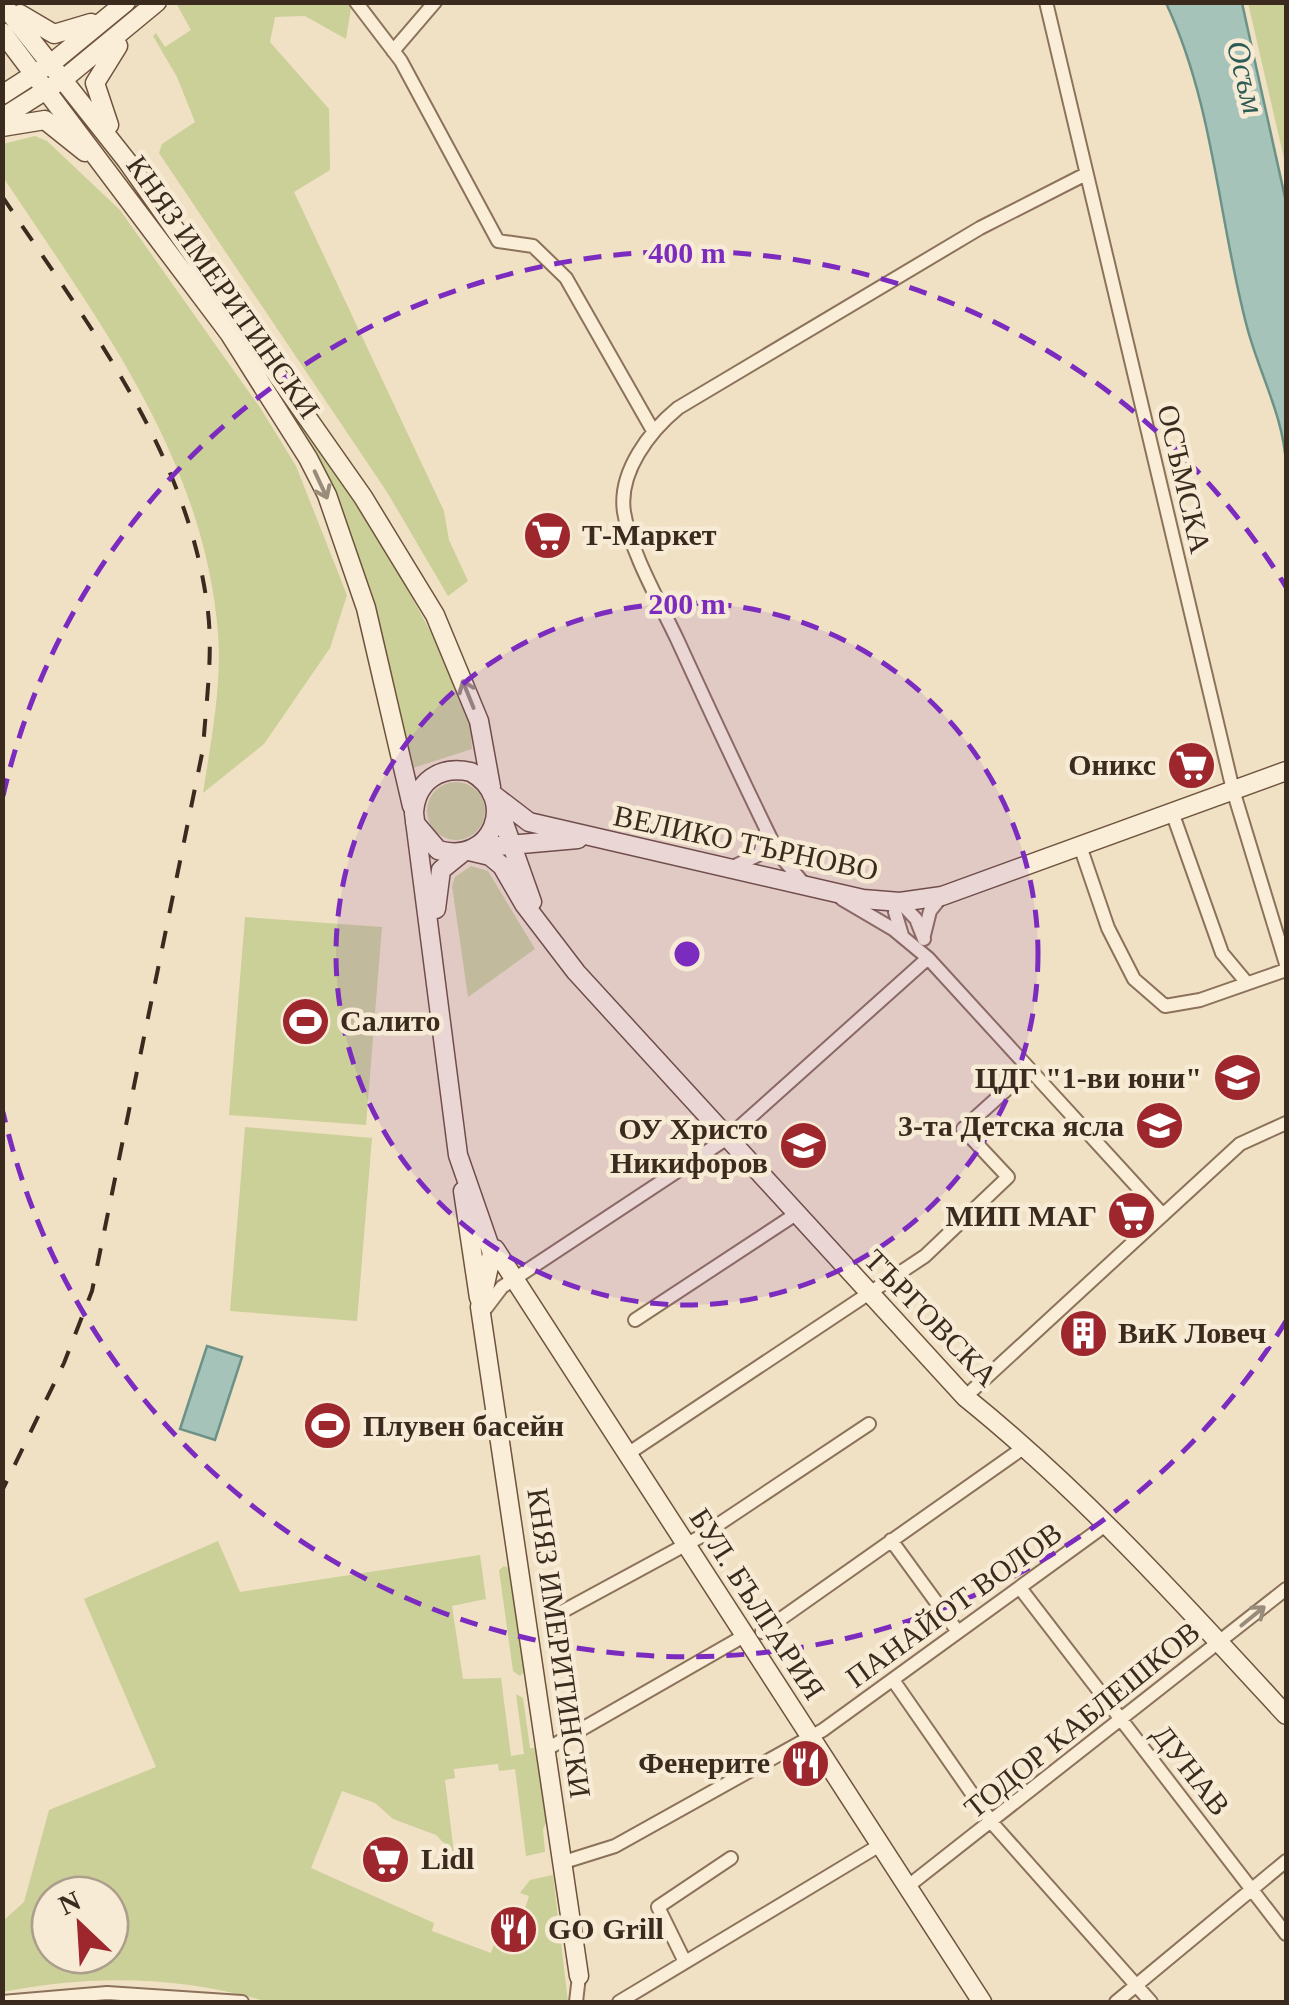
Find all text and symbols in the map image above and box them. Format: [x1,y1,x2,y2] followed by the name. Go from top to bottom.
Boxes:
[1220,37,1272,117] water label: Осъм
[120,149,327,424] street label: КНЯЗ ИМЕРИТИНСКИ
[648,236,726,269] text: 400 m
[1151,402,1218,557] street label: ОСЪМСКА
[313,470,332,500] one-way arrow
[521,509,573,561] supermarket icon: Т-Маркет
[582,518,717,551] place label: Т-Маркет
[648,587,726,620] text: 200 m
[458,679,476,709] one-way arrow
[1165,739,1217,791] supermarket icon: Оникс
[1068,748,1156,781] place label: Оникс
[611,798,881,887] street label: ВЕЛИКО ТЪРНОВО
[669,936,705,972] centre of rings
[279,995,331,1047] sports icon: Салито
[340,1004,440,1037] place label: Салито
[1211,1052,1263,1104] school or university icon: ЦДГ "1-ви юни"
[975,1061,1202,1094] place label: ЦДГ "1-ви юни"
[1133,1100,1185,1152] school or university icon: 3-та Детска ясла
[898,1109,1124,1142] place label: 3-та Детска ясла
[610,1112,768,1179] place label: ОУ Христо Никифоров
[777,1120,829,1172] school or university icon: ОУ Христо Никифоров
[1106,1190,1158,1242] supermarket icon: МИП МАГ
[945,1199,1097,1232] place label: МИП МАГ
[858,1243,1005,1393] street label: ТЪРГОВСКА
[1057,1307,1109,1359] building icon: ВиК Ловеч
[1118,1316,1266,1349] place label: ВиК Ловеч
[302,1400,354,1452] sports icon: Плувен басейн
[363,1409,564,1442] place label: Плувен басейн
[521,1486,598,1800] street label: КНЯЗ ИМЕРИТИНСКИ
[683,1502,831,1705] street label: БУЛ. БЪЛГАРИЯ
[840,1515,1068,1694] street label: ПАНАЙОТ ВОЛОВ
[1239,1606,1266,1627] one-way arrow
[958,1615,1206,1824] street label: ТОДОР КАБЛЕШКОВ
[1146,1718,1237,1821] street label: ДУНАВ
[779,1737,831,1789] restaurant icon: Фенерите
[638,1746,770,1779] place label: Фенерите
[360,1833,412,1885] supermarket icon: Lidl
[421,1842,474,1875] place label: Lidl
[30,1875,130,1975] north arrow
[54,1884,85,1921] text: N
[487,1903,539,1955] restaurant icon: GO Grill
[548,1912,664,1945] place label: GO Grill

